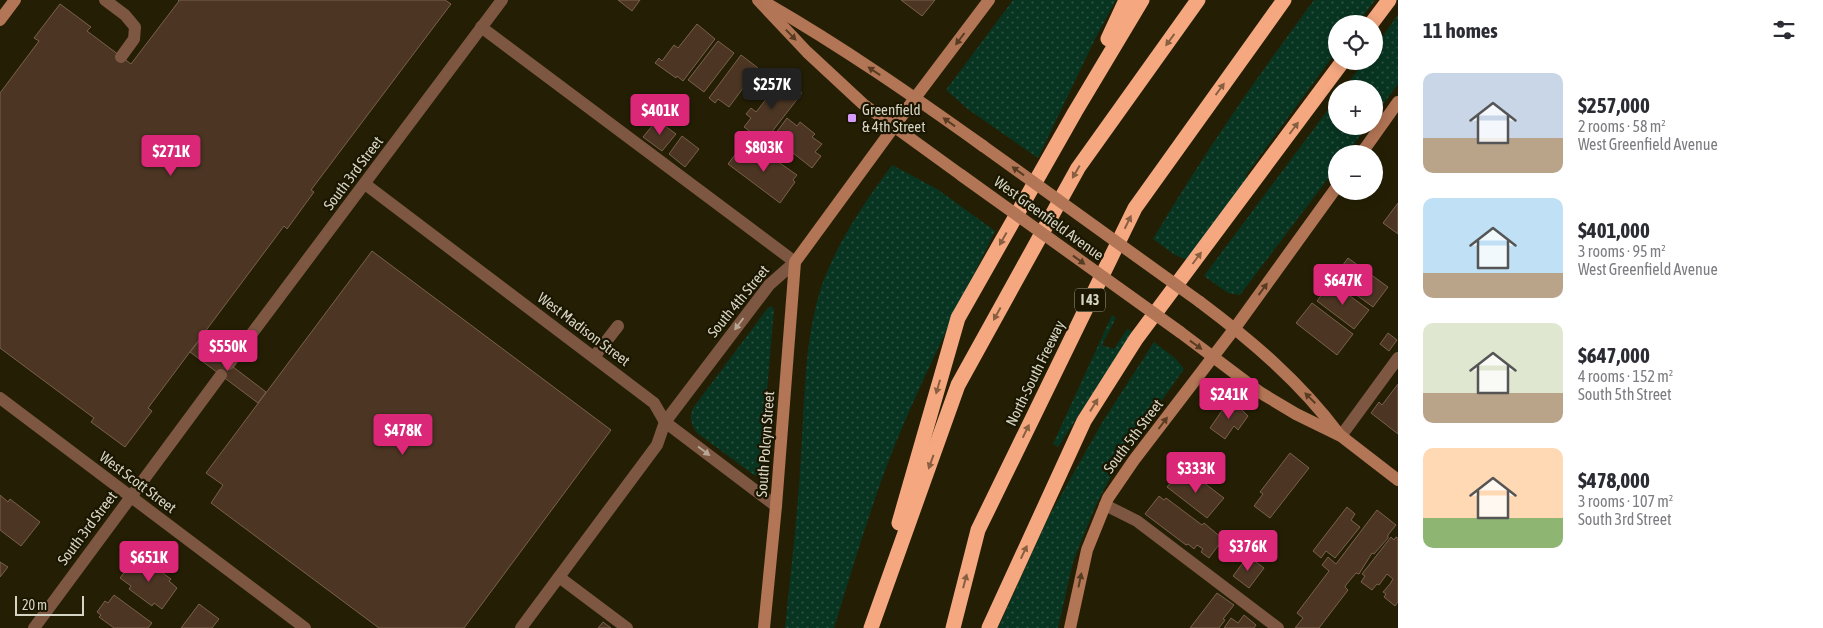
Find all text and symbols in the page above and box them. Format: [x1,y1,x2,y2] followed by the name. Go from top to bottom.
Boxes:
[1328,15,1383,200] map controls
[1328,15,1383,70] button: locate
[1770,16,1798,44] icon: filters
[1423,18,1498,42] text: 11 homes
[785,29,797,41] one-way arrow
[955,32,965,46] one-way arrow
[1165,33,1175,46] one-way arrow
[868,66,881,76] one-way arrow
[737,68,807,110] pin: $257K
[753,75,791,93] text: $257K
[1328,80,1383,135] button: +
[1215,82,1225,95] one-way arrow
[1463,93,1523,153] icon: home
[1578,93,1650,117] text: $257,000
[625,94,695,136] pin: $401K
[641,101,679,119] text: $401K
[862,101,925,135] place label: Greenfield & 4th Street
[846,112,858,124] marker: Greenfield & 4th Street
[942,117,956,127] one-way arrow
[1578,117,1666,135] text: 2 rooms · 58 m²
[1289,121,1299,135] one-way arrow
[729,130,799,173] pin: $803K
[320,133,386,213] street label: South 3rd Street
[136,134,206,177] pin: $271K
[1578,135,1718,153] text: West Greenfield Avenue
[745,138,783,156] text: $803K
[152,142,190,160] text: $271K
[1328,145,1383,200] button: −
[1071,165,1080,178] one-way arrow
[1011,166,1025,176] one-way arrow
[991,173,1107,263] street label: West Greenfield Avenue
[1124,215,1132,229] one-way arrow
[1463,218,1523,278] icon: home
[1578,218,1650,242] text: $401,000
[999,232,1007,246] one-way arrow
[1578,242,1666,260] text: 3 rooms · 95 m²
[1191,252,1202,265] one-way arrow
[1072,255,1086,265] one-way arrow
[1578,260,1718,278] text: West Greenfield Avenue
[704,262,772,340] street label: South 4th Street
[1308,264,1378,306] pin: $647K
[1324,271,1362,289] text: $647K
[1258,283,1269,296] one-way arrow
[1075,288,1105,312] road number: I 43
[535,289,633,369] street label: West Madison Street
[993,307,1001,321] one-way arrow
[734,317,745,330] one-way arrow
[1002,317,1068,429] street label: North-South Freeway
[193,330,263,372] pin: $550K
[209,337,247,355] text: $550K
[1189,339,1202,350] one-way arrow
[1463,343,1523,403] icon: home
[1578,343,1650,367] text: $647,000
[1578,367,1673,385] text: 4 rooms · 152 m²
[1194,378,1264,420] pin: $241K
[934,379,942,394] one-way arrow
[1210,385,1248,403] text: $241K
[1578,385,1672,403] text: South 5th Street
[753,390,777,498] street label: South Polcyn Street
[1304,393,1316,405] one-way arrow
[1100,396,1166,476] street label: South 5th Street
[1089,399,1099,412] one-way arrow
[368,414,438,456] pin: $478K
[1158,416,1168,430] one-way arrow
[384,421,422,439] text: $478K
[1022,424,1030,438] one-way arrow
[697,446,711,456] one-way arrow
[96,448,180,516] street label: West Scott Street
[1161,452,1231,494] pin: $333K
[926,455,934,470] one-way arrow
[1177,459,1215,477] text: $333K
[1463,468,1523,528] icon: home
[1578,468,1650,492] text: $478,000
[54,488,120,568] street label: South 3rd Street
[1578,492,1673,510] text: 3 rooms · 107 m²
[1578,510,1672,528] text: South 3rd Street
[1213,530,1283,572] pin: $376K
[1229,537,1267,555] text: $376K
[114,540,184,583] pin: $651K
[1020,545,1028,559] one-way arrow
[130,548,168,566] text: $651K
[1077,572,1085,588] one-way arrow
[961,573,969,588] one-way arrow
[15,593,84,616] scale bar
[22,597,47,613] text: 20 m

